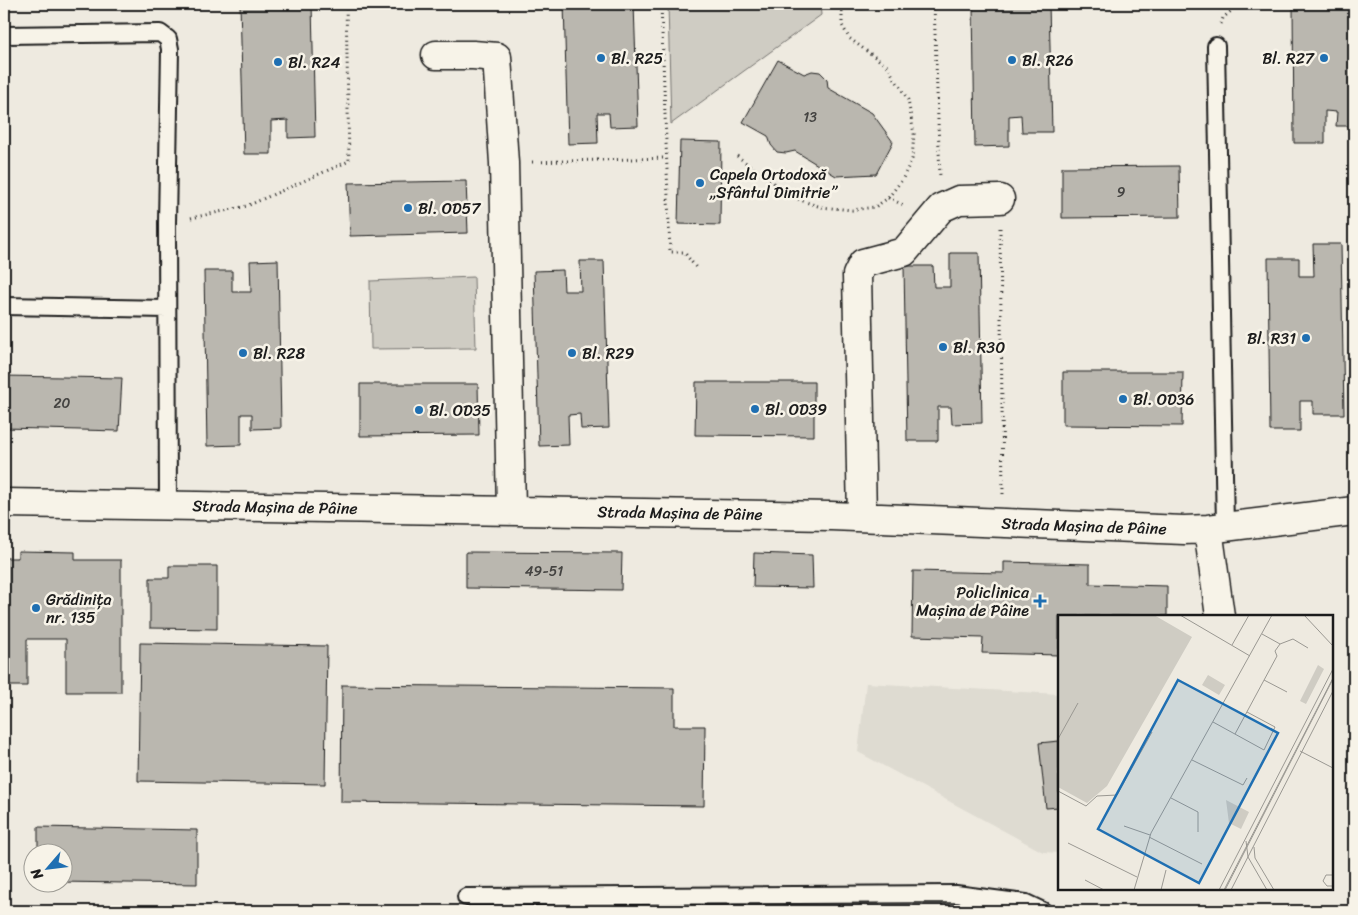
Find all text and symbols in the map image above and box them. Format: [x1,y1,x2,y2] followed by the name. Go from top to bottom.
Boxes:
[611,44,664,73] place label: Bl. R25
[1262,44,1315,73] place label: Bl. R27
[1022,46,1074,75] place label: Bl. R26
[288,48,341,77] place label: Bl. R24
[595,52,607,64] marker: Bl. R25
[1318,52,1330,64] marker: Bl. R27
[1006,54,1018,66] marker: Bl. R26
[272,56,284,68] marker: Bl. R24
[803,105,817,130] house number: 13
[709,160,838,207] place label: Capela Ortodoxă „Sfântul Dimitrie”
[694,177,706,189] marker: Capela Ortodoxă „Sfântul Dimitrie”
[1117,180,1126,205] house number: 9
[418,194,481,223] place label: Bl. OD57
[402,202,414,214] marker: Bl. OD57
[1247,324,1296,353] place label: Bl. R31
[1300,332,1312,344] marker: Bl. R31
[953,333,1005,362] place label: Bl. R30
[253,339,306,368] place label: Bl. R28
[582,339,635,368] place label: Bl. R29
[937,341,949,353] marker: Bl. R30
[237,347,249,359] marker: Bl. R28
[566,347,578,359] marker: Bl. R29
[1133,385,1194,414] place label: Bl. OD36
[54,391,71,416] house number: 20
[1117,393,1129,405] marker: Bl. OD36
[765,395,827,424] place label: Bl. OD39
[429,396,491,425] place label: Bl. OD35
[749,403,761,415] marker: Bl. OD39
[413,404,425,416] marker: Bl. OD35
[192,491,358,523] street label: Strada Mașina de Pâine
[597,497,763,529] street label: Strada Mașina de Pâine
[1001,509,1167,543] street label: Strada Mașina de Pâine
[525,559,563,584] house number: 49-51
[916,578,1030,625] place label: Policlinica Mașina de Pâine
[46,585,112,632] place label: Grădinița nr. 135
[1033,594,1047,608] marker: Policlinica Mașina de Pâine
[30,602,42,614] marker: Grădinița nr. 135
[1058,615,1333,890] inset map
[22,842,72,892] north arrow
[24,863,51,885] text: N

